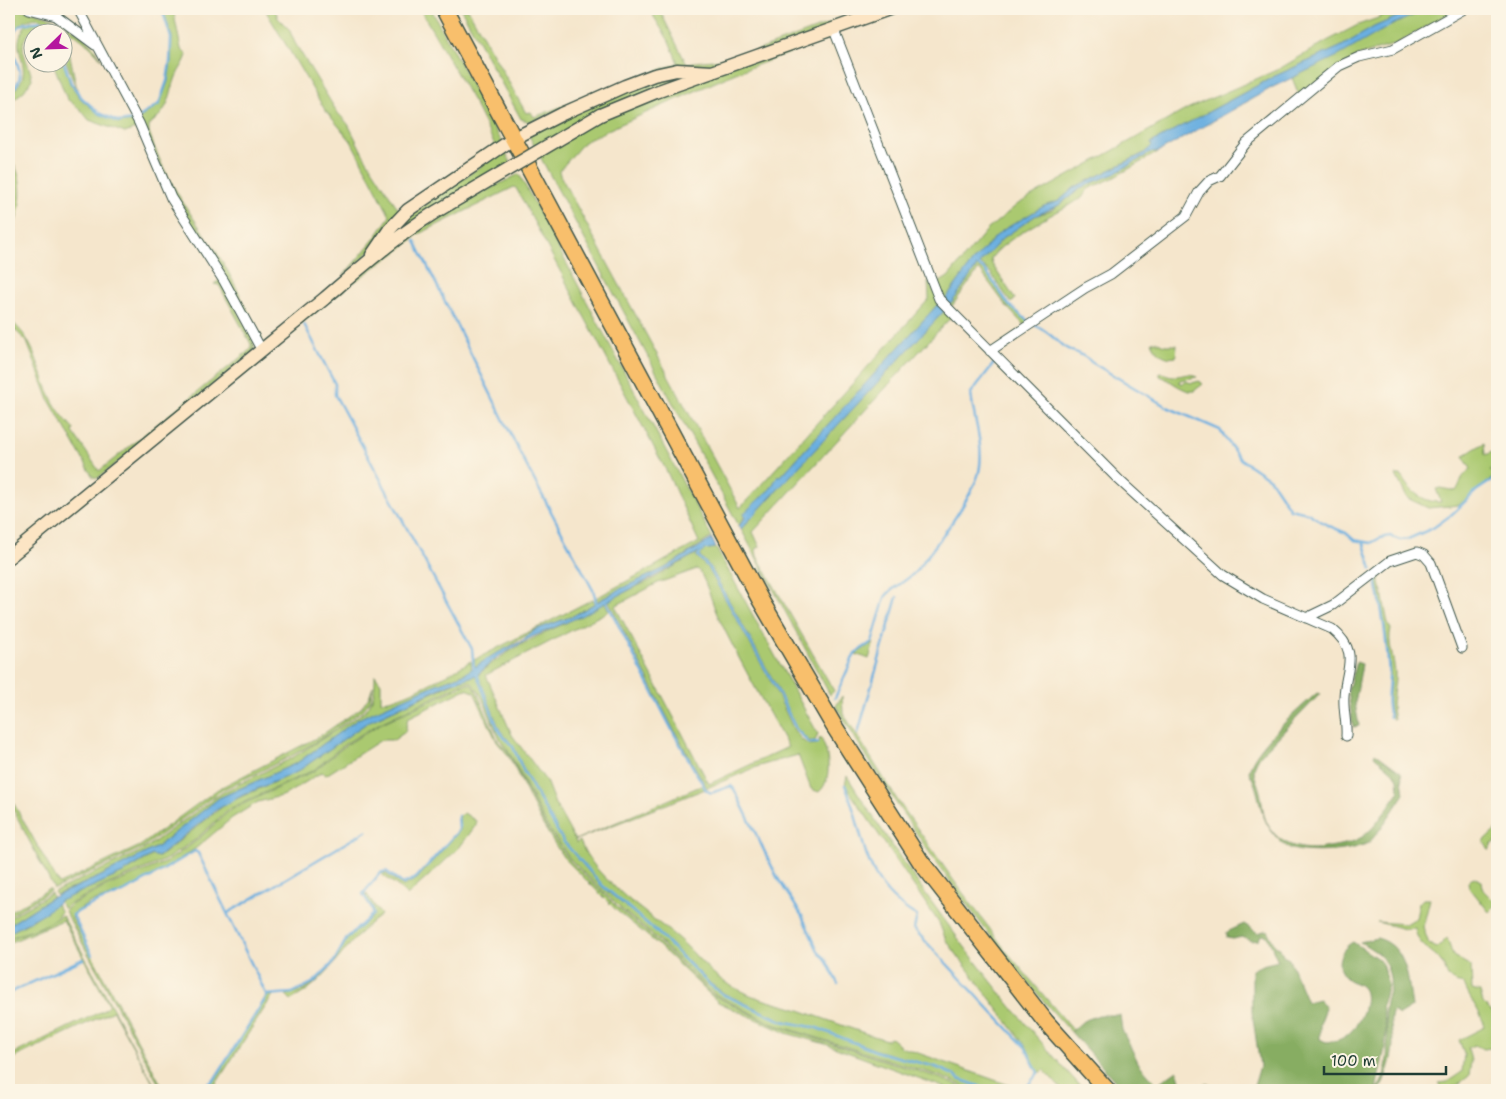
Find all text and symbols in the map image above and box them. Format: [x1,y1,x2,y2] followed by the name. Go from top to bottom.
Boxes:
[22,22,72,72] north arrow
[26,44,46,62] text: N
[1324,1044,1446,1076] scale bar
[1331,1051,1376,1071] text: 100 m

